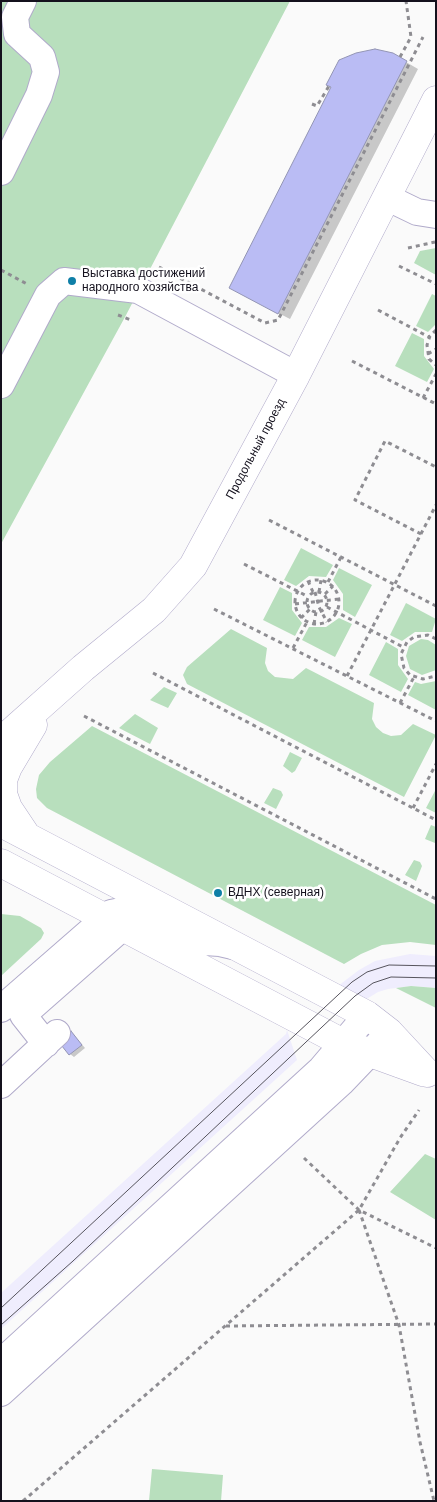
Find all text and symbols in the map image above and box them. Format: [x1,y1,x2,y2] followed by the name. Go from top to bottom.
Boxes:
[82,267,205,295] place label: Выставка достижений народного хозяйства
[66,275,78,287] marker: Выставка достижений народного хозяйства
[223,396,289,502] street label: Продольный проезд
[228,886,324,900] place label: ВДНХ (северная)
[212,887,224,899] marker: ВДНХ (северная)

